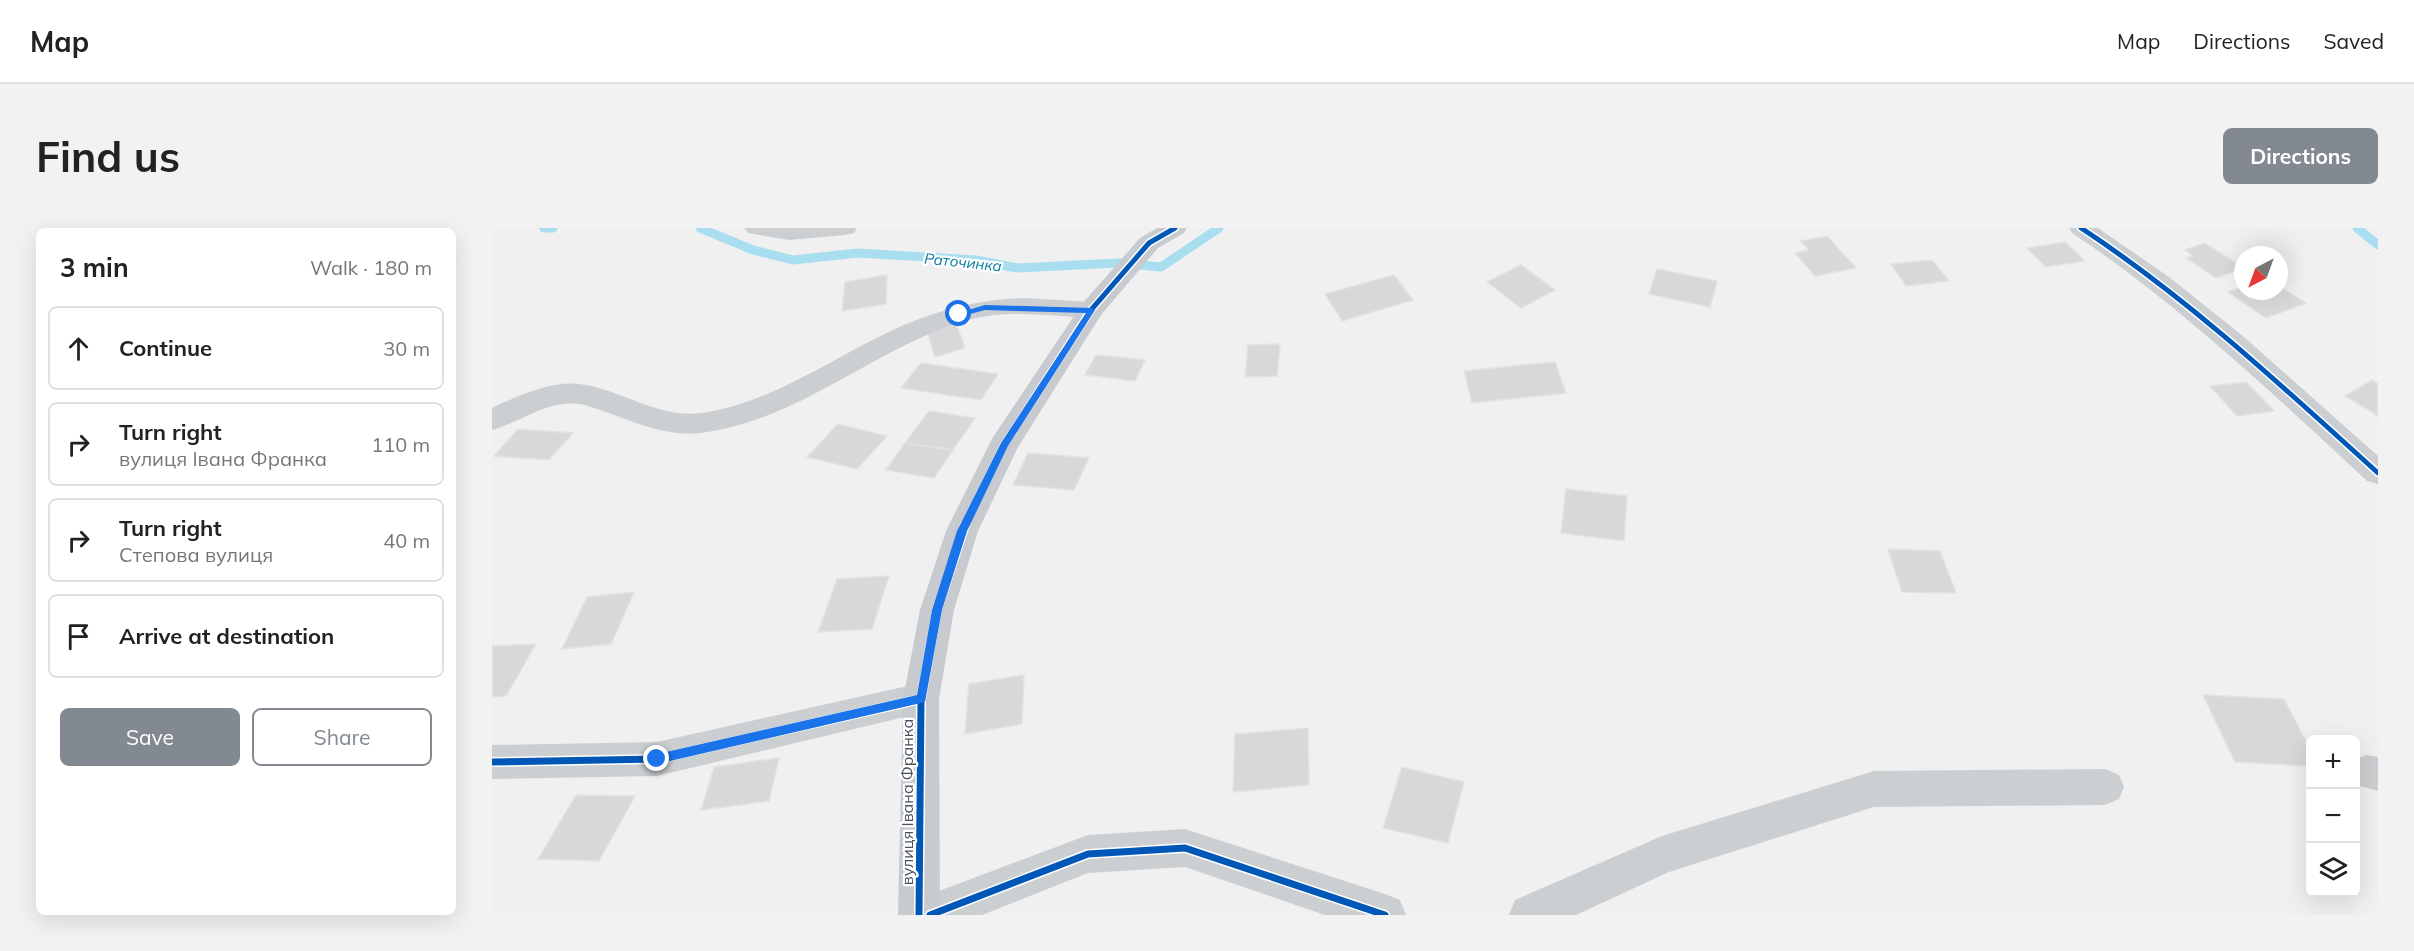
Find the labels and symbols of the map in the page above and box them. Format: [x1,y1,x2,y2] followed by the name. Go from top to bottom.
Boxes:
[2234,246,2288,300] north arrow
[923,248,1003,276] water label: Раточинка
[945,300,971,326] route start
[897,719,917,885] street label: вулиця Івана Франка
[643,745,669,771] route end

